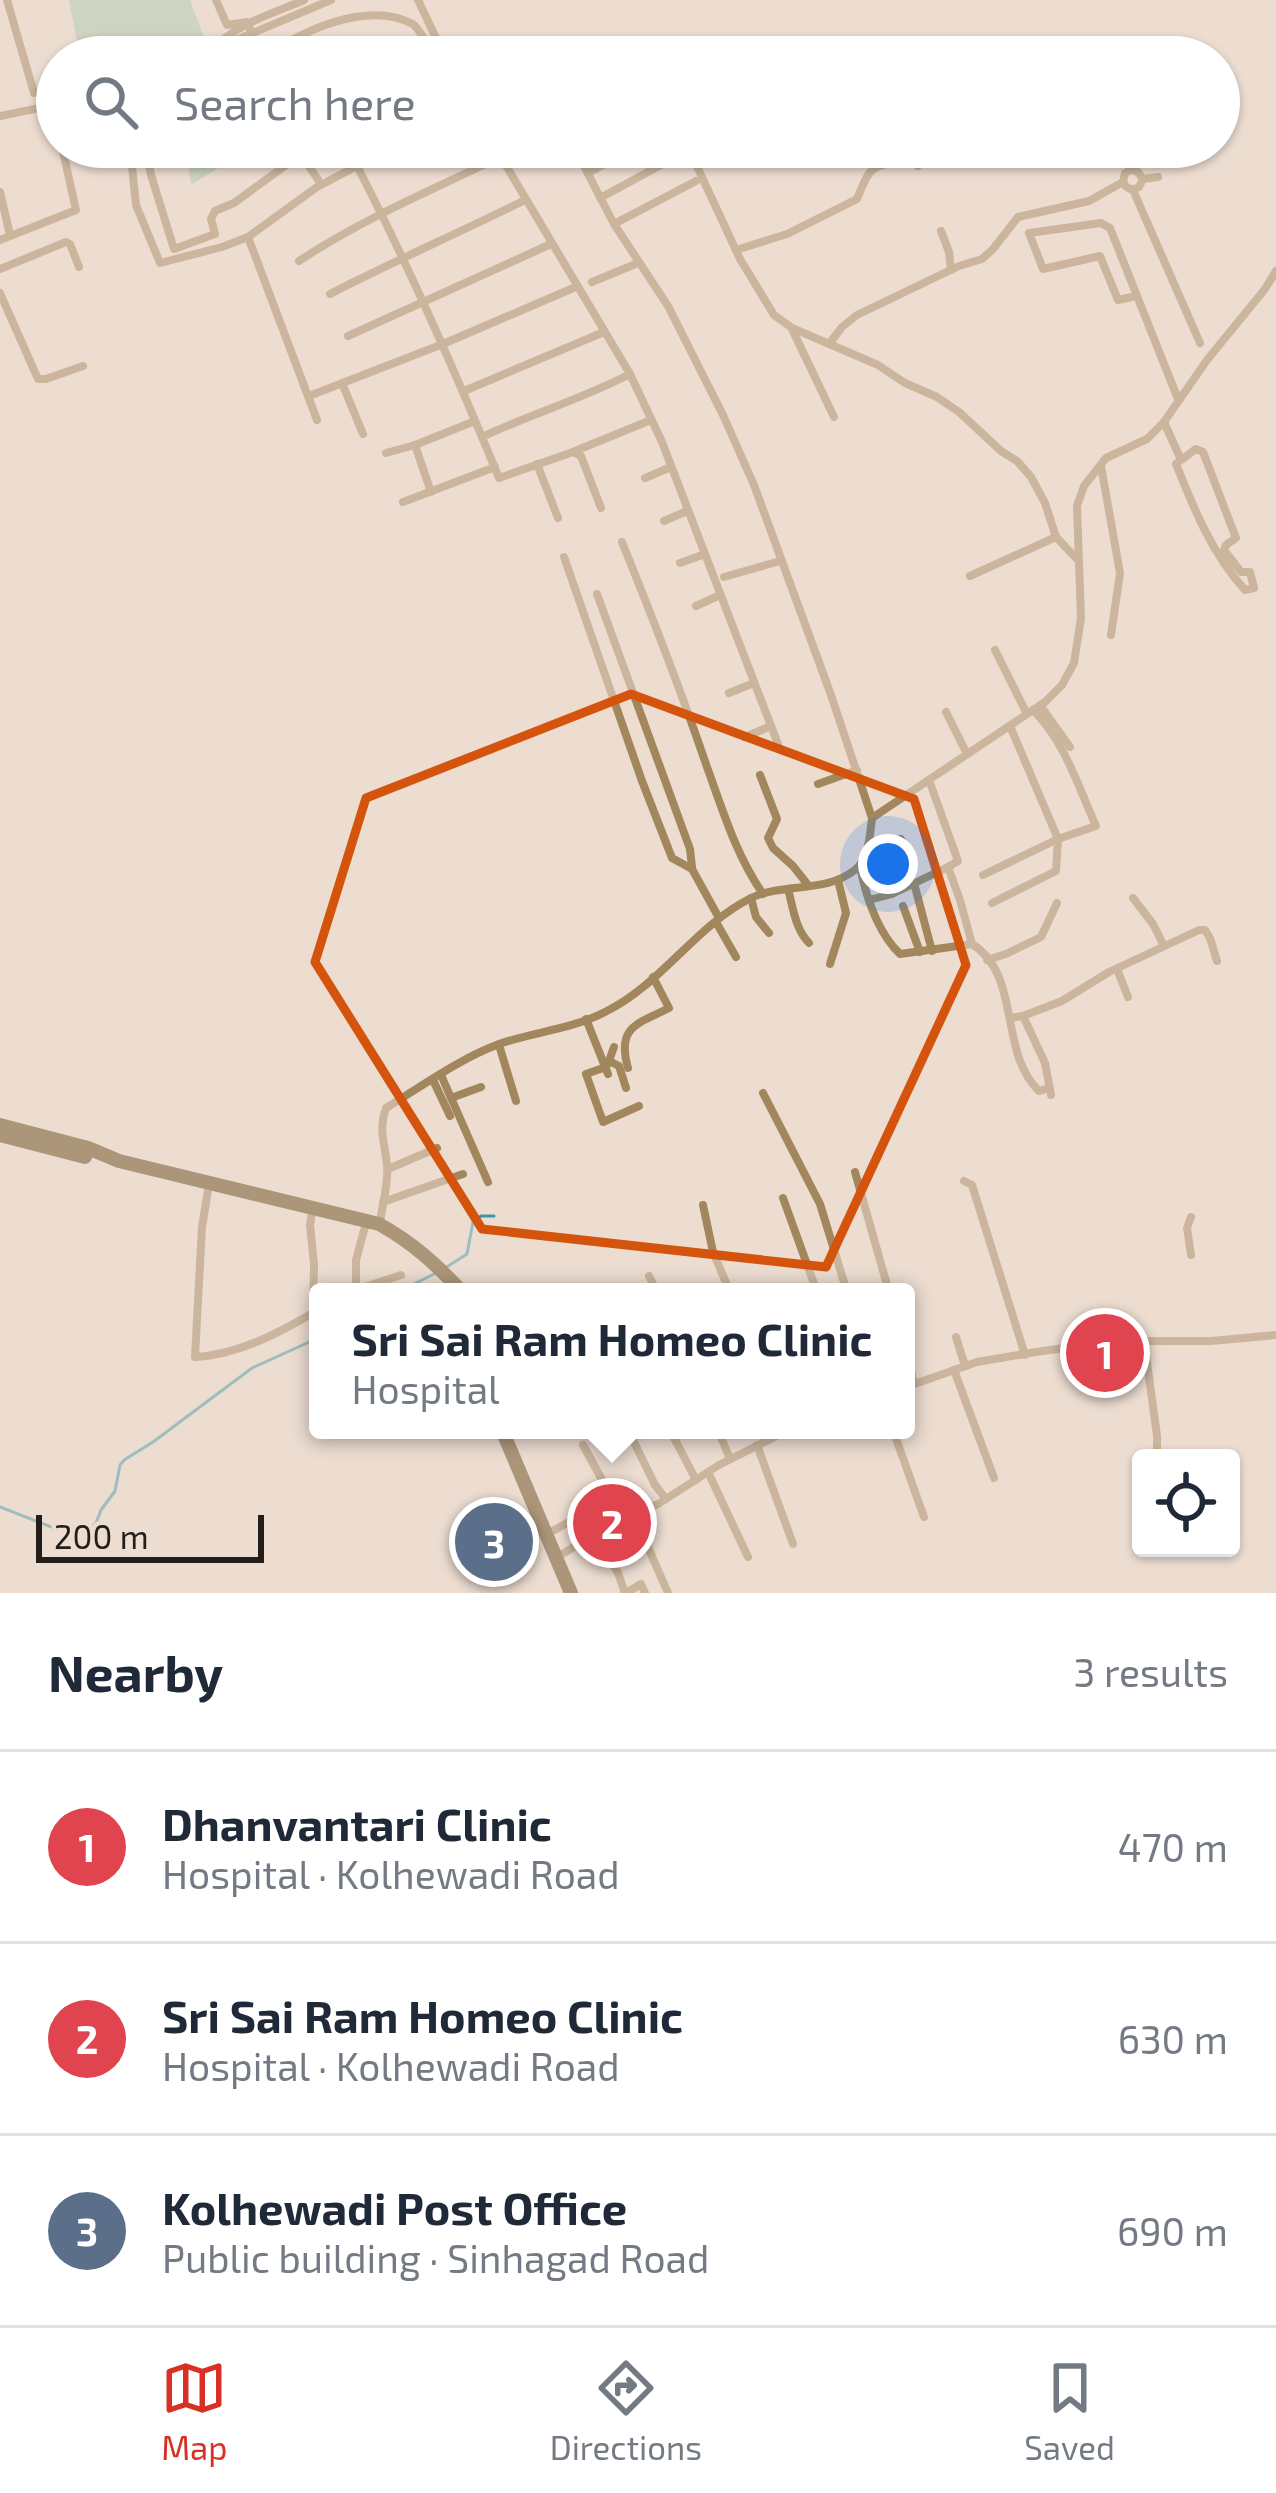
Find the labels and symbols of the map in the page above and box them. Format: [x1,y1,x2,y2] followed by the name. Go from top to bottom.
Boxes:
[858,834,918,894] your location
[1066,1308,1144,1398] pin: 1
[573,1478,651,1568] pin: 2
[455,1497,533,1587] pin: 3
[36,1509,264,1562] scale bar

